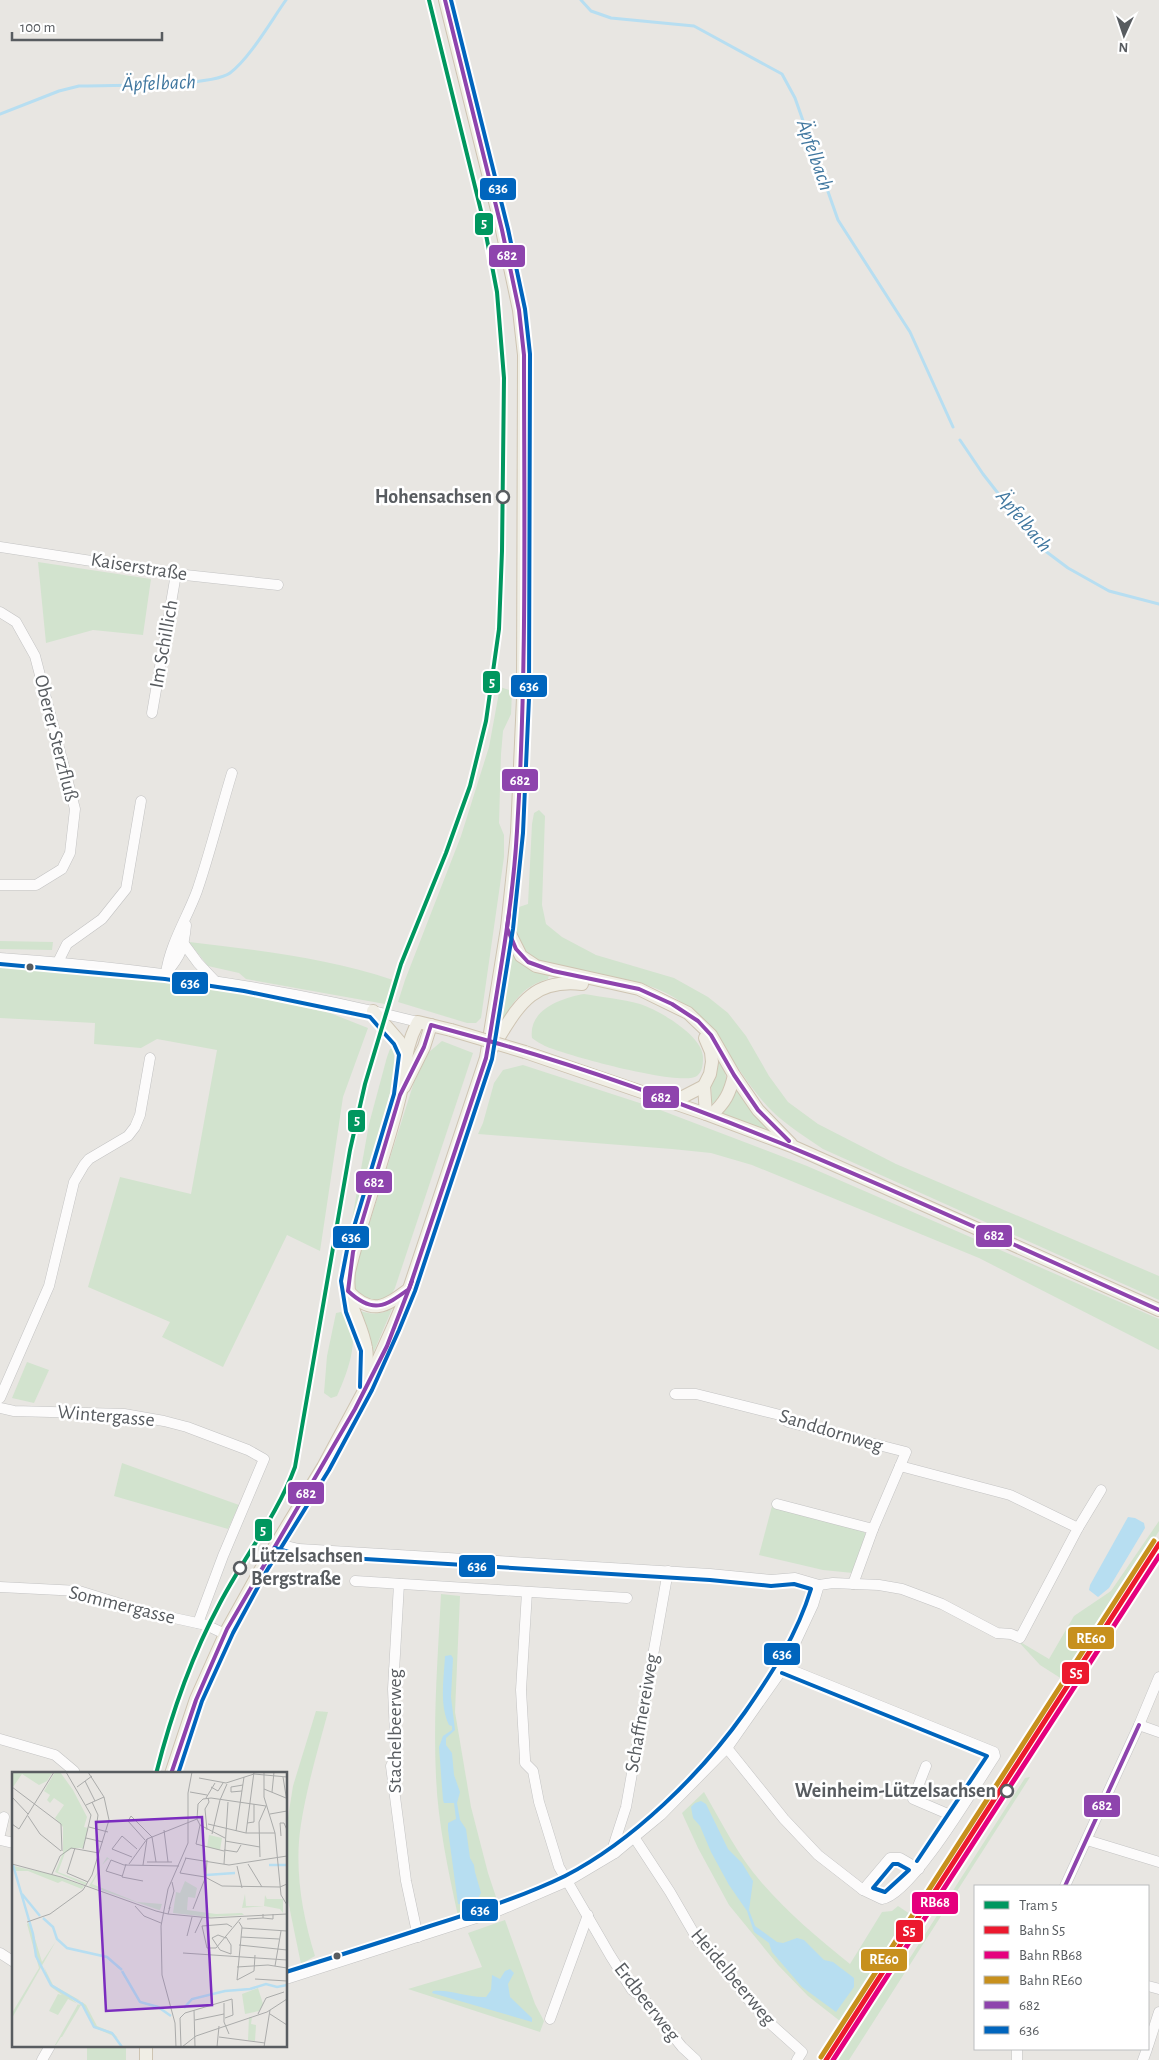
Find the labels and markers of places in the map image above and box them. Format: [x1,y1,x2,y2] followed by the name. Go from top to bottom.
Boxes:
[375,487,492,507] place label: Hohensachsen
[496,490,510,504] marker: Hohensachsen
[25,962,35,972] unlabelled marker
[251,1546,363,1589] place label: Lützelsachsen Bergstraße
[233,1561,247,1575] marker: Lützelsachsen Bergstraße
[795,1781,996,1801] place label: Weinheim-Lützelsachsen
[1000,1784,1014,1798] marker: Weinheim-Lützelsachsen
[332,1951,342,1961] unlabelled marker

